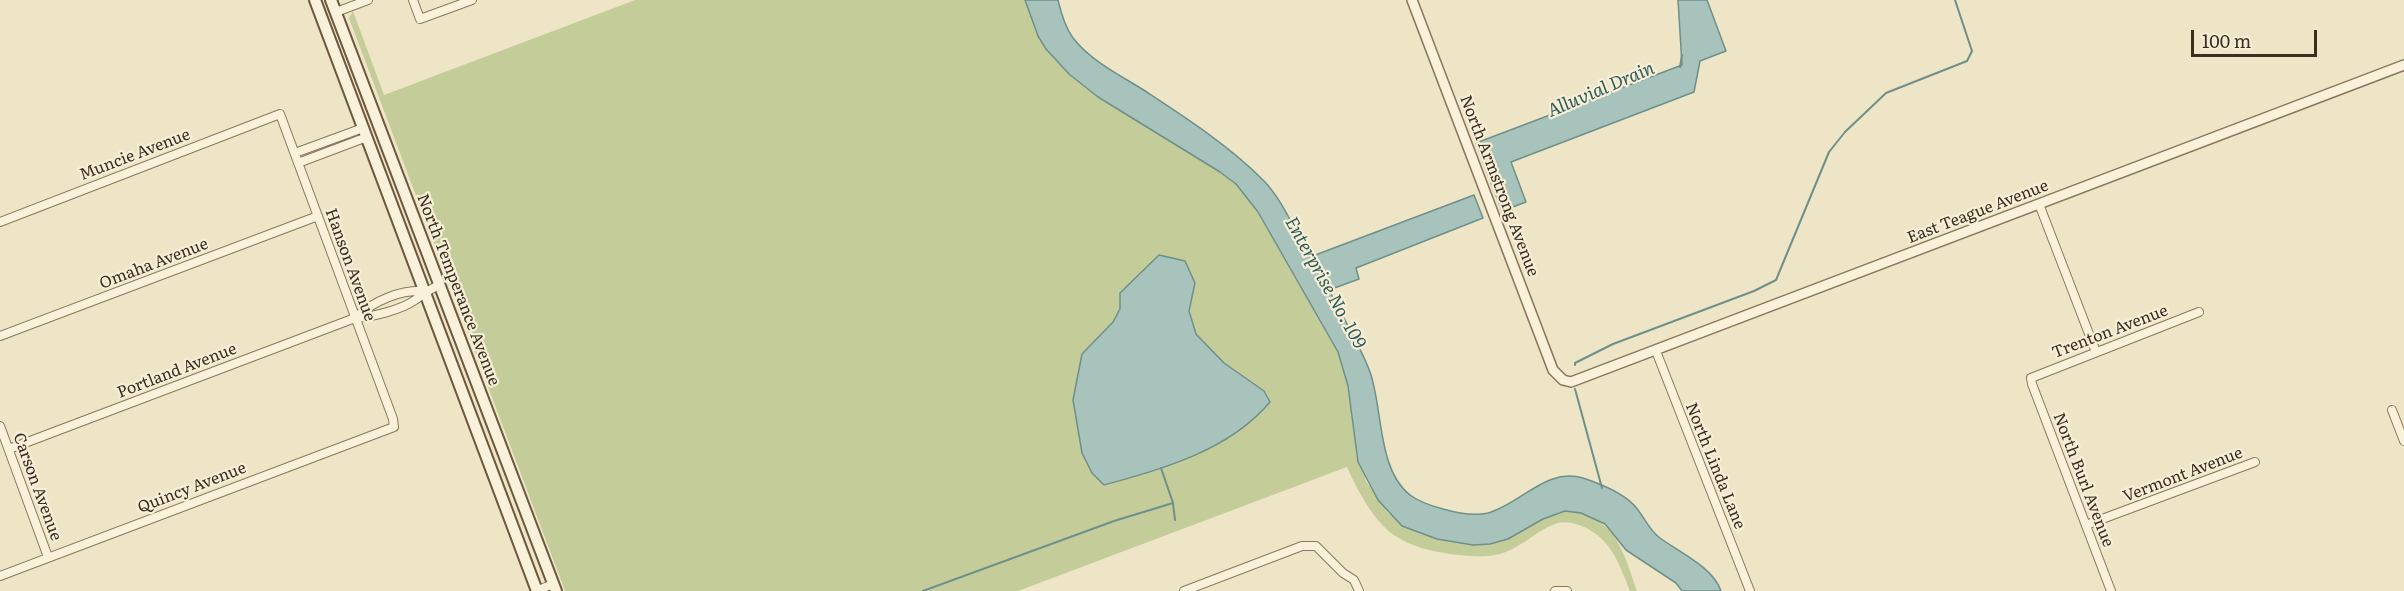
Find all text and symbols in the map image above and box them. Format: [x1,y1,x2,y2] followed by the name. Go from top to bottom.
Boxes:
[2194,18,2320,56] scale bar
[2202,27,2251,54] text: 100 m
[1544,58,1658,122] water label: Alluvial Drain
[1456,93,1542,279] street label: North Armstrong Avenue
[77,125,193,185] street label: Muncie Avenue
[1905,176,2051,248] street label: East Teague Avenue
[412,191,504,389] street label: North Temperance Avenue
[321,206,379,324] street label: Hanson Avenue
[1280,213,1370,353] water label: Enterprise No. 109
[97,234,211,294] street label: Omaha Avenue
[2049,301,2171,363] street label: Trenton Avenue
[115,339,239,403] street label: Portland Avenue
[1681,400,1749,532] street label: North Linda Lane
[2049,410,2117,550] street label: North Burl Avenue
[9,430,65,544] street label: Carson Avenue
[2120,443,2246,507] street label: Vermont Avenue
[135,458,249,518] street label: Quincy Avenue

